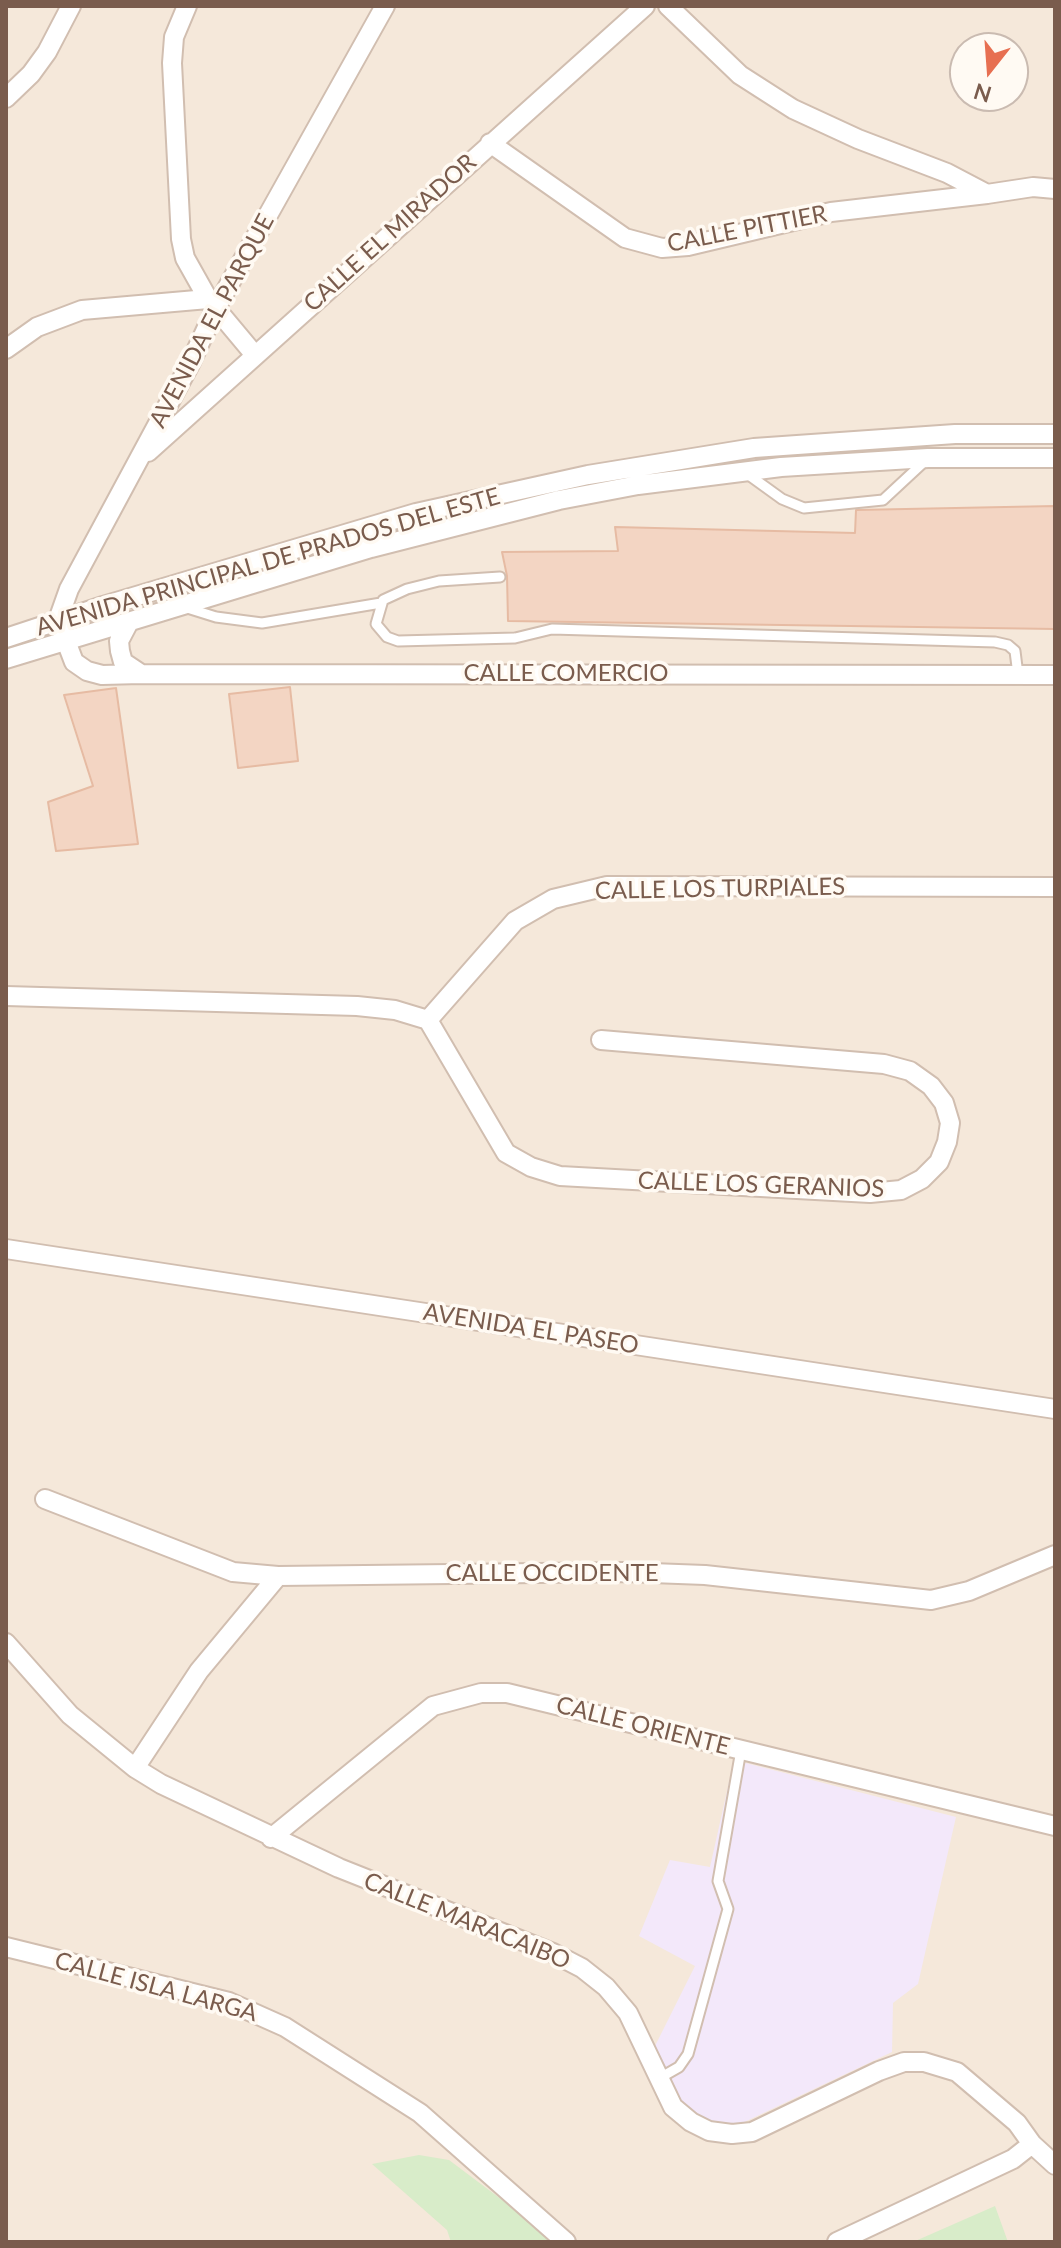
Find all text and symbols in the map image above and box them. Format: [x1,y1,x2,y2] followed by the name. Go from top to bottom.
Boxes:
[949,32,1029,112] north arrow
[970,78,994,109] text: N
[298,148,482,318] street label: CALLE EL MIRADOR
[665,199,829,259] street label: CALLE PITTIER
[143,209,281,433] street label: AVENIDA EL PARQUE
[33,482,503,642] street label: AVENIDA PRINCIPAL DE PRADOS DEL ESTE
[464,659,668,687] street label: CALLE COMERCIO
[595,872,845,906] street label: CALLE LOS TURPIALES
[637,1166,885,1204] street label: CALLE LOS GERANIOS
[421,1298,641,1360] street label: AVENIDA EL PASEO
[445,1559,659,1587] street label: CALLE OCCIDENTE
[553,1690,733,1762] street label: CALLE ORIENTE
[360,1866,574,1976] street label: CALLE MARACAIBO
[52,1946,260,2028] street label: CALLE ISLA LARGA

